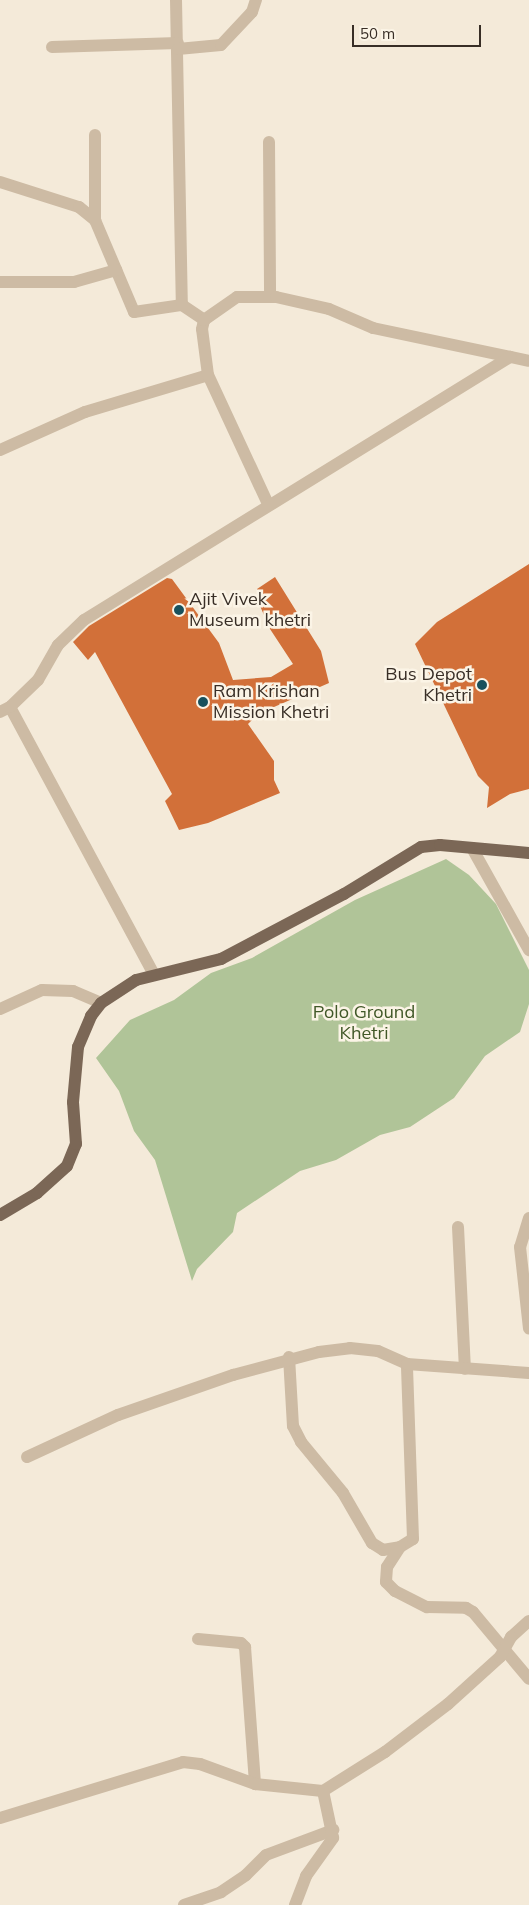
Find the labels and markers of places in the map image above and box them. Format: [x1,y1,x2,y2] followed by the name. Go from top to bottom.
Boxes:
[189,589,311,632] place label: Ajit Vivek Museum khetri
[173,604,185,616] marker: Ajit Vivek Museum khetri
[385,664,472,706] place label: Bus Depot Khetri
[476,679,488,691] marker: Bus Depot Khetri
[213,681,329,724] place label: Ram Krishan Mission Khetri
[197,696,209,708] marker: Ram Krishan Mission Khetri

